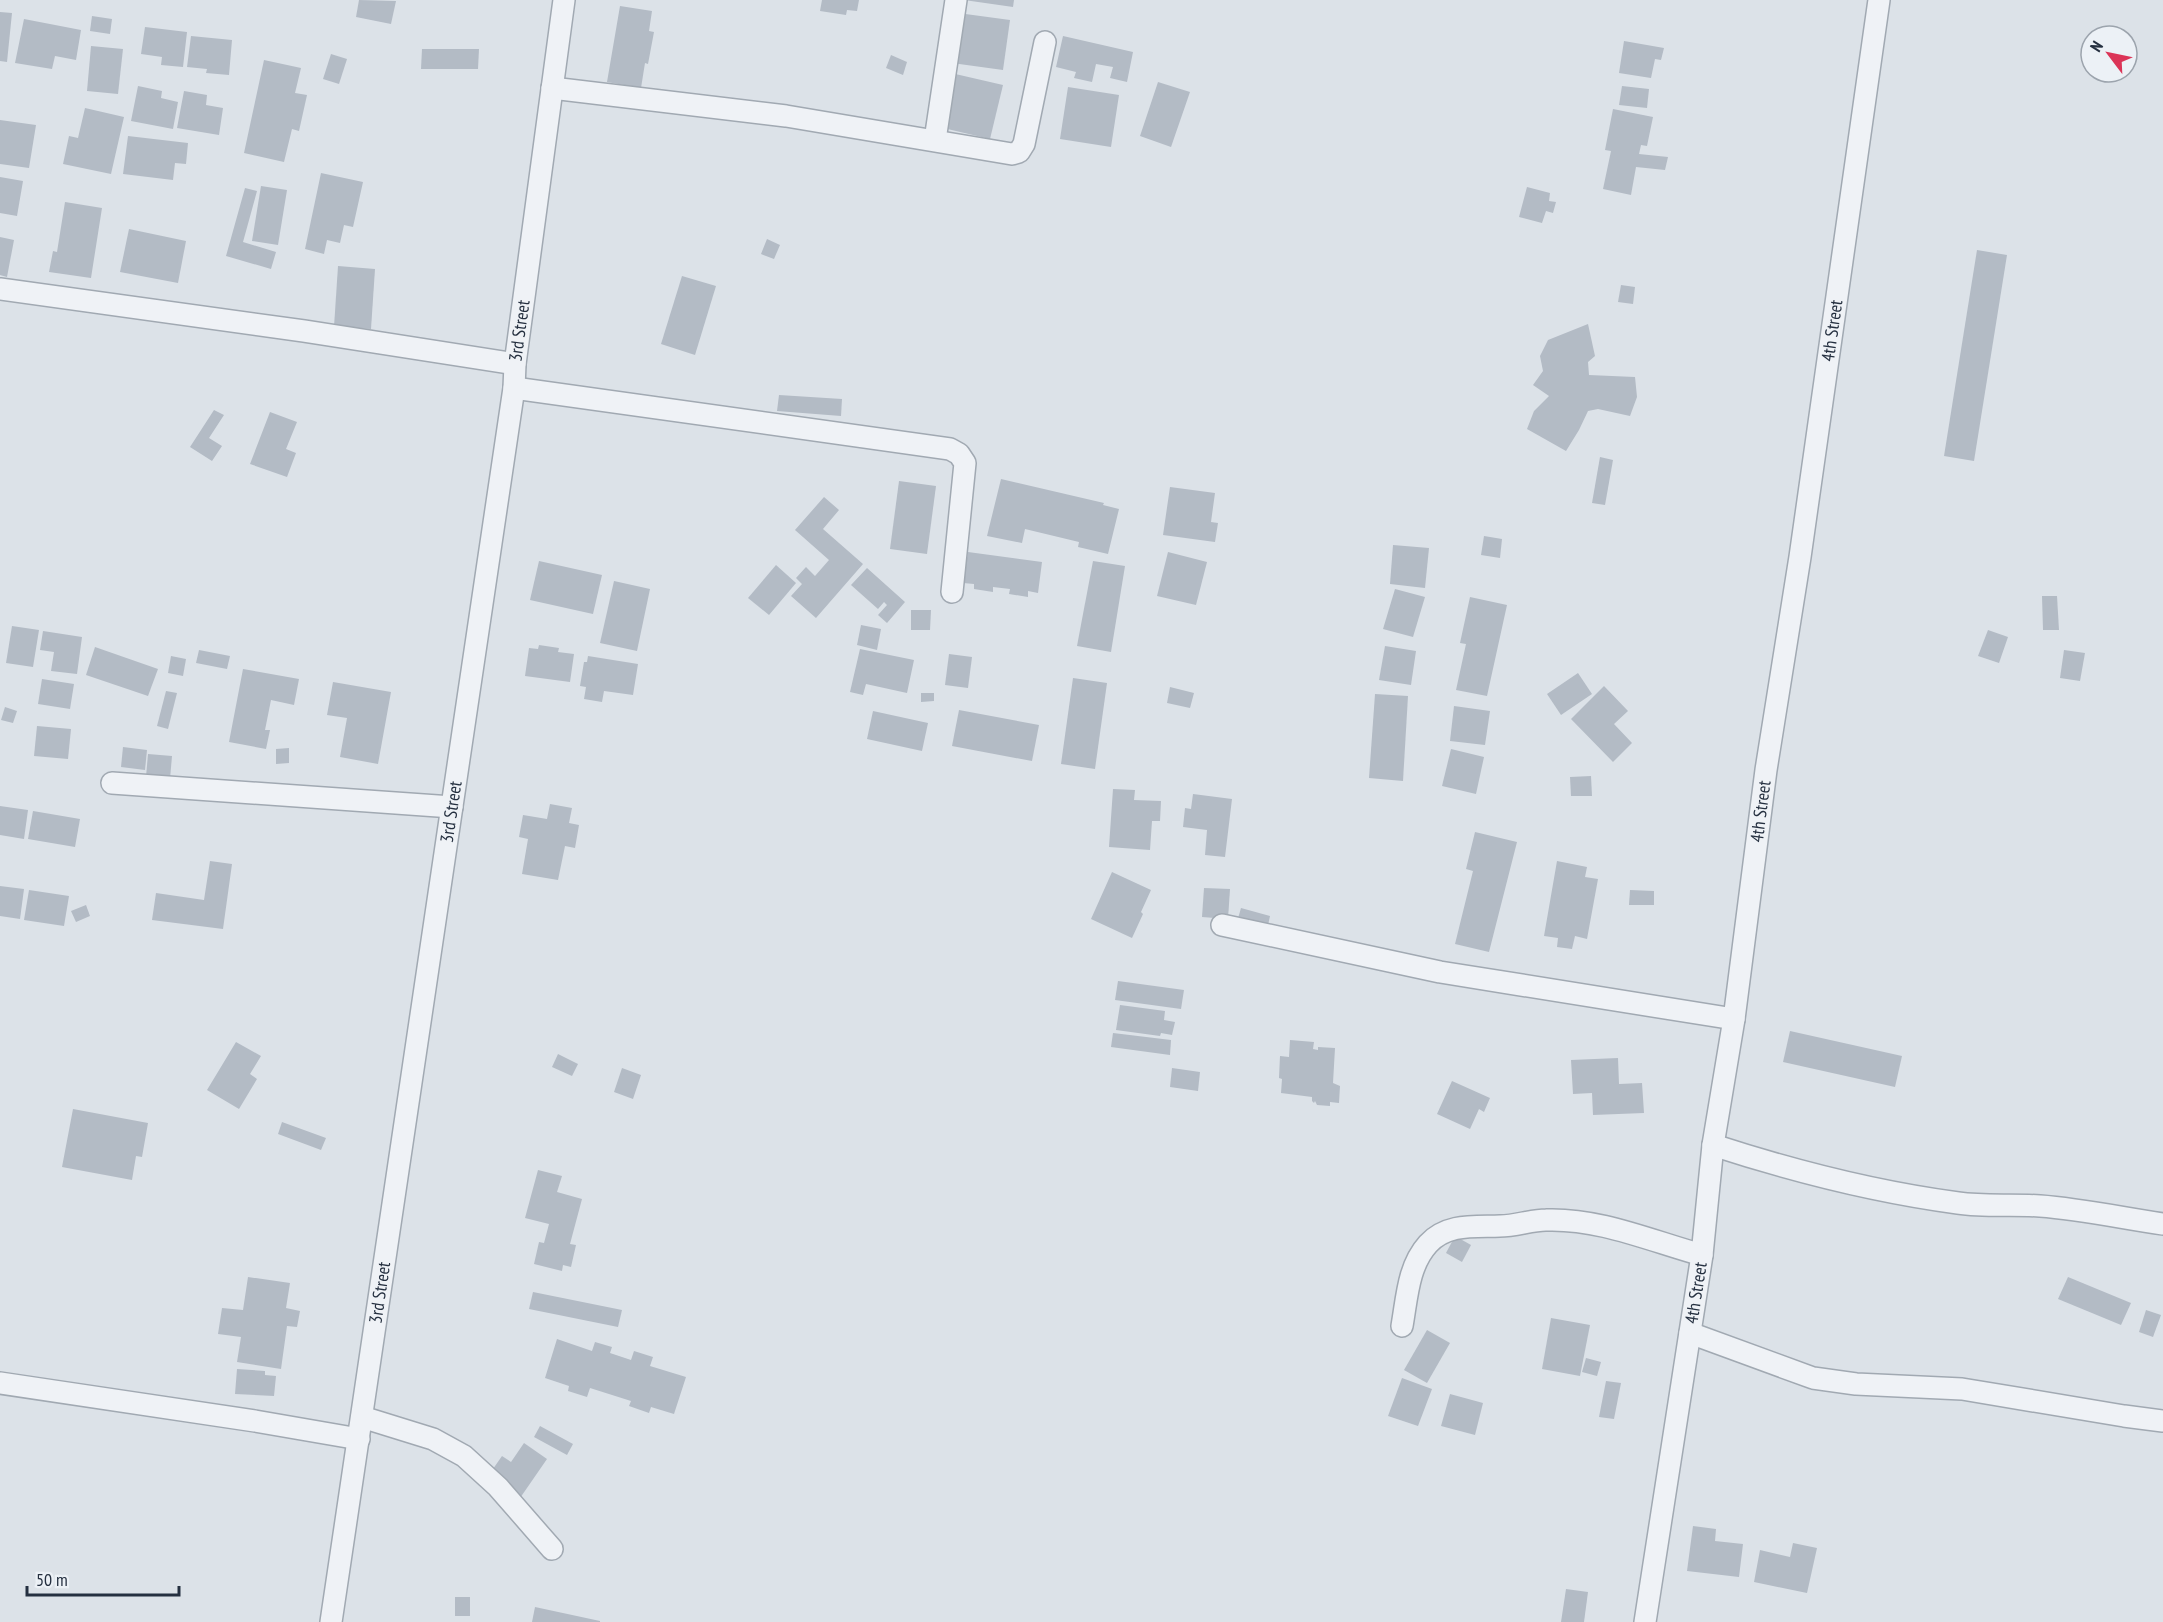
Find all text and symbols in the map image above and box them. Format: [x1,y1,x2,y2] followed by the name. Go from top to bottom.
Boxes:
[2079,24,2139,84] north arrow
[2086,37,2107,55] text: N
[503,298,535,363] street label: 3rd Street
[1816,298,1847,363] street label: 4th Street
[435,779,467,844] street label: 3rd Street
[1745,779,1776,844] street label: 4th Street
[363,1260,395,1325] street label: 3rd Street
[1679,1260,1712,1325] street label: 4th Street
[27,1559,178,1597] scale bar
[36,1568,68,1591] text: 50 m

